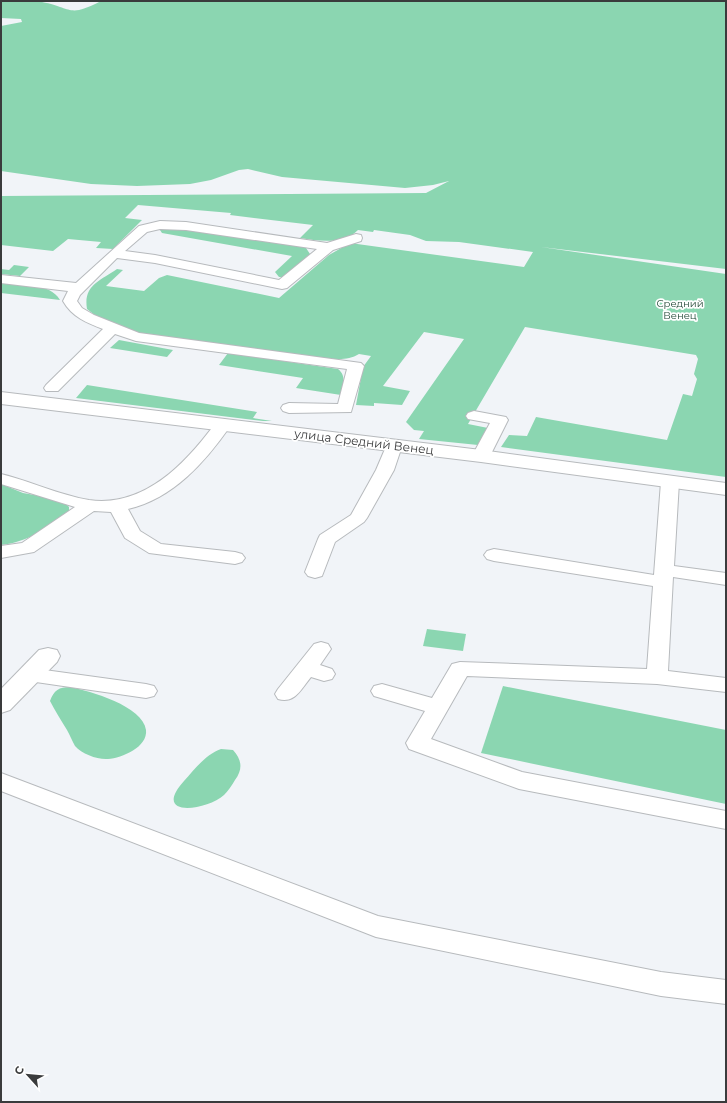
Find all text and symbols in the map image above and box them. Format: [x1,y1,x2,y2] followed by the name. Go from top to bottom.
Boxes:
[656,297,704,322] park label: Средний Венец
[292,425,435,458] street label: улица Средний Венец
[8,1055,48,1095] north arrow
[11,1064,27,1077] text: С

